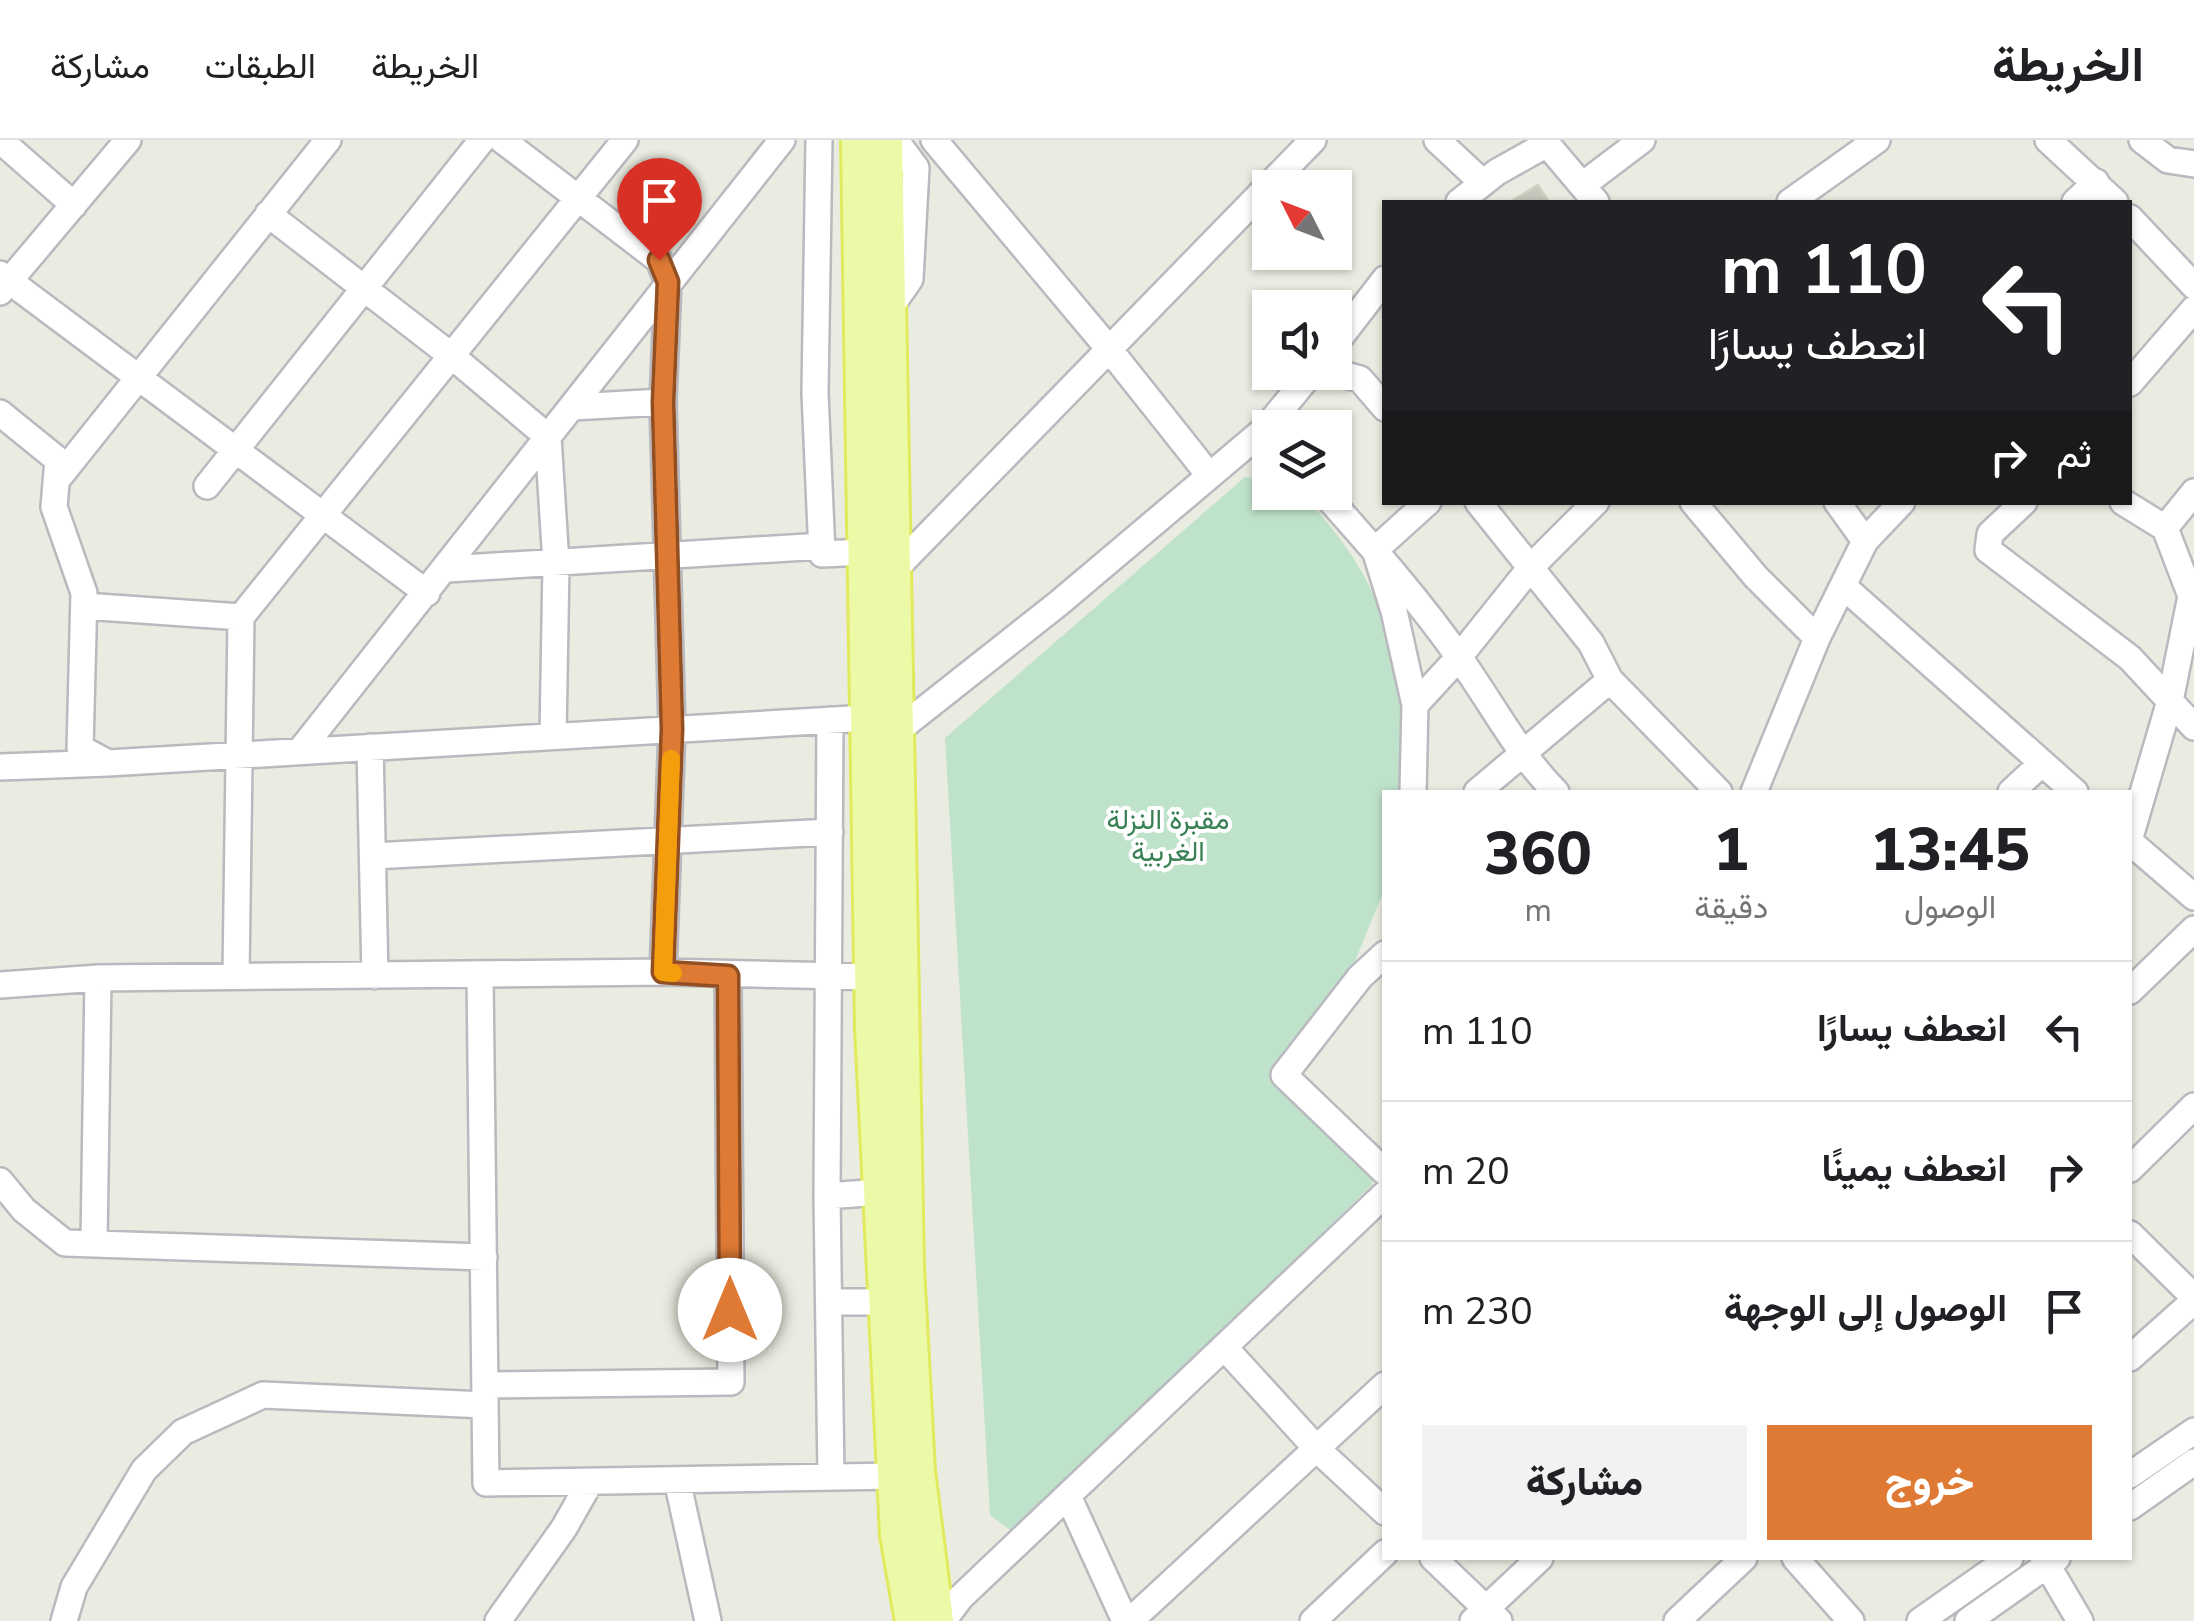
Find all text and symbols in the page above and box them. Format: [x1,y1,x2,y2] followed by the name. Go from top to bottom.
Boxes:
[1992,32,2144,98] text: الخريطة
[50,43,150,90] text: مشاركة
[205,43,316,90] text: الطبقات
[371,43,479,90] text: الخريطة
[617,158,702,261] pin
[1252,170,1352,270] north arrow
[1252,170,1352,510] map controls
[632,173,687,228] icon: arrive
[1721,222,1927,318] text: 110 m
[1962,240,2092,370] icon: left
[1252,290,1352,390] button: sound
[1708,314,1927,375] text: انعطف يسارًا
[1252,410,1352,510] button: layers
[2056,429,2092,480] text: ثم
[1981,430,2036,485] icon: right
[1107,801,1229,871] park label: مقبرة النزلة الغربية
[1713,809,1749,891] text: 1
[1870,809,2030,891] text: 13:45
[1484,813,1592,895] text: 360
[1694,886,1768,929] text: دقيقة
[1904,886,1996,929] text: الوصول
[1524,889,1552,932] text: m
[1817,1003,2007,1054] text: انعطف يسارًا
[2037,1004,2092,1059] icon: left
[1422,1006,1533,1057] text: 110 m
[1822,1143,2007,1194] text: انعطف يمينًا
[2037,1144,2092,1199] icon: right
[1422,1146,1510,1197] text: 20 m
[678,1258,782,1362] position arrow
[1724,1283,2007,1334] text: الوصول إلى الوجهة
[2037,1284,2092,1339] icon: arrive
[1422,1286,1533,1337] text: 230 m
[1422,1425,1747,1540] button: مشاركة
[1767,1425,2092,1540] button: خروج

